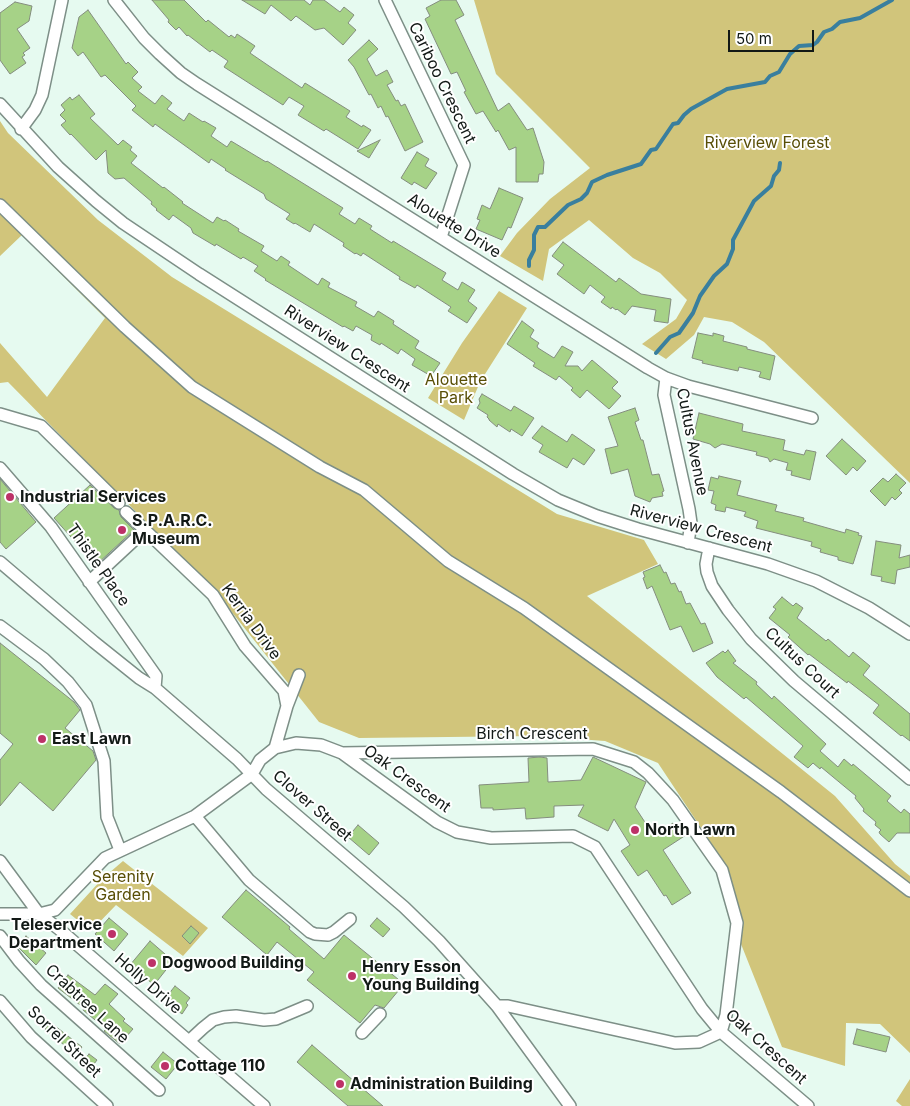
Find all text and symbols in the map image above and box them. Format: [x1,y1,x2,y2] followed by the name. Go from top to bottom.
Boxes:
[404,19,480,147] street label: Cariboo Crescent
[730,20,816,52] scale bar
[736,29,772,48] text: 50 m
[704,133,830,153] park label: Riverview Forest
[404,190,504,262] street label: Alouette Drive
[280,301,414,397] street label: Riverview Crescent
[425,370,487,408] park label: Alouette Park
[672,387,712,497] street label: Cultus Avenue
[20,487,166,507] place label: Industrial Services
[4,491,16,503] marker: Industrial Services
[628,501,774,557] street label: Riverview Crescent
[132,511,213,549] place label: S.P.A.R.C. Museum
[62,520,134,610] street label: Thistle Place
[116,524,128,536] marker: S.P.A.R.C. Museum
[217,580,285,664] street label: Kerria Drive
[761,624,843,702] street label: Cultus Court
[476,724,588,744] street label: Birch Crescent
[52,729,132,749] place label: East Lawn
[36,733,48,745] marker: East Lawn
[360,741,454,817] street label: Oak Crescent
[269,766,355,846] street label: Clover Street
[645,820,735,840] place label: North Lawn
[629,824,641,836] marker: North Lawn
[92,867,154,905] park label: Serenity Garden
[9,915,102,953] place label: Teleservice Department
[106,928,118,940] marker: Teleservice Department
[111,950,185,1018] street label: Holly Drive
[162,953,304,973] place label: Dogwood Building
[146,957,158,969] marker: Dogwood Building
[362,957,479,995] place label: Henry Esson Young Building
[41,960,133,1048] street label: Crabtree Lane
[346,970,358,982] marker: Henry Esson Young Building
[23,1002,105,1082] street label: Sorrel Street
[721,1005,811,1089] street label: Oak Crescent
[175,1056,265,1076] place label: Cottage 110
[159,1060,171,1072] marker: Cottage 110
[350,1074,533,1094] place label: Administration Building
[334,1078,346,1090] marker: Administration Building

